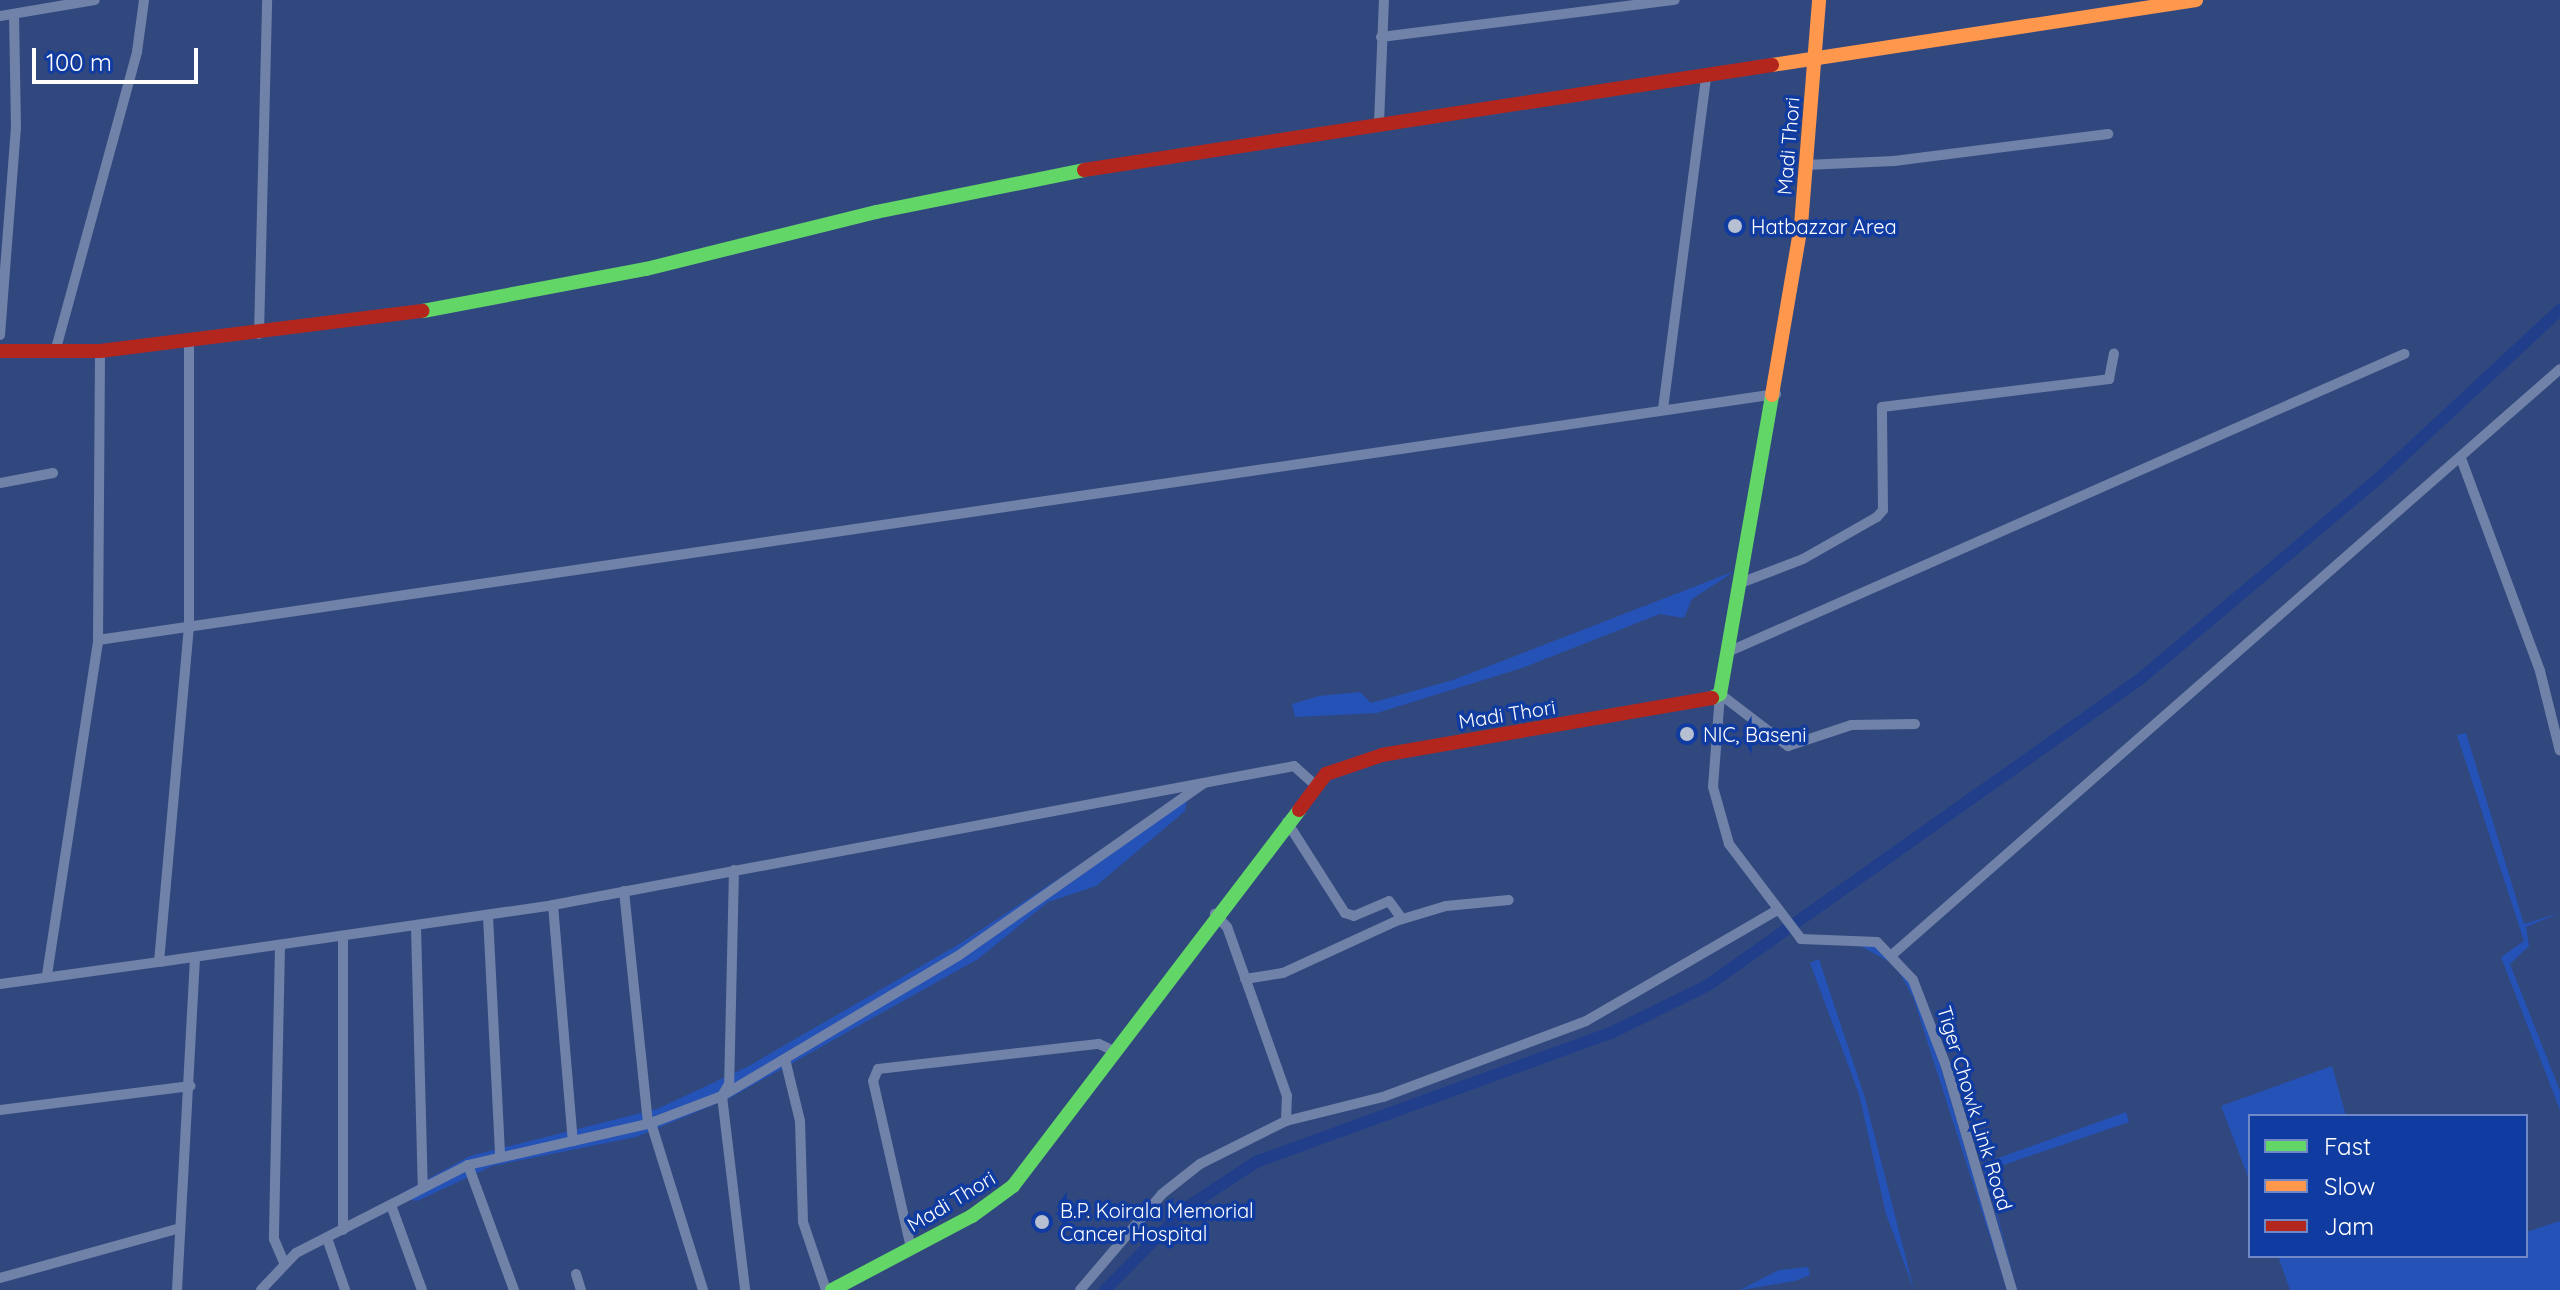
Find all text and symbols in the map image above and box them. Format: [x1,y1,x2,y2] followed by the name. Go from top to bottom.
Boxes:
[36,32,202,82] scale bar
[46,47,112,77] text: 100 m
[1772,96,1804,196] street label: Madi Thori
[1751,214,1897,238] place label: Hatbazzar Area
[1726,217,1744,235] marker: Hatbazzar Area
[1457,694,1557,734] street label: Madi Thori
[1703,722,1807,746] place label: NIC, Baseni
[1678,725,1696,743] marker: NIC, Baseni
[1932,1003,2018,1213] street label: Tiger Chowk Link Road
[2248,1114,2528,1258] legend
[2324,1131,2371,1161] text: Fast
[903,1165,999,1237] street label: Madi Thori
[2324,1171,2375,1201] text: Slow
[1060,1198,1254,1245] place label: B.P. Koirala Memorial Cancer Hospital
[1031,1211,1053,1233] marker: B.P. Koirala Memorial Cancer Hospital
[2324,1211,2374,1241] text: Jam

